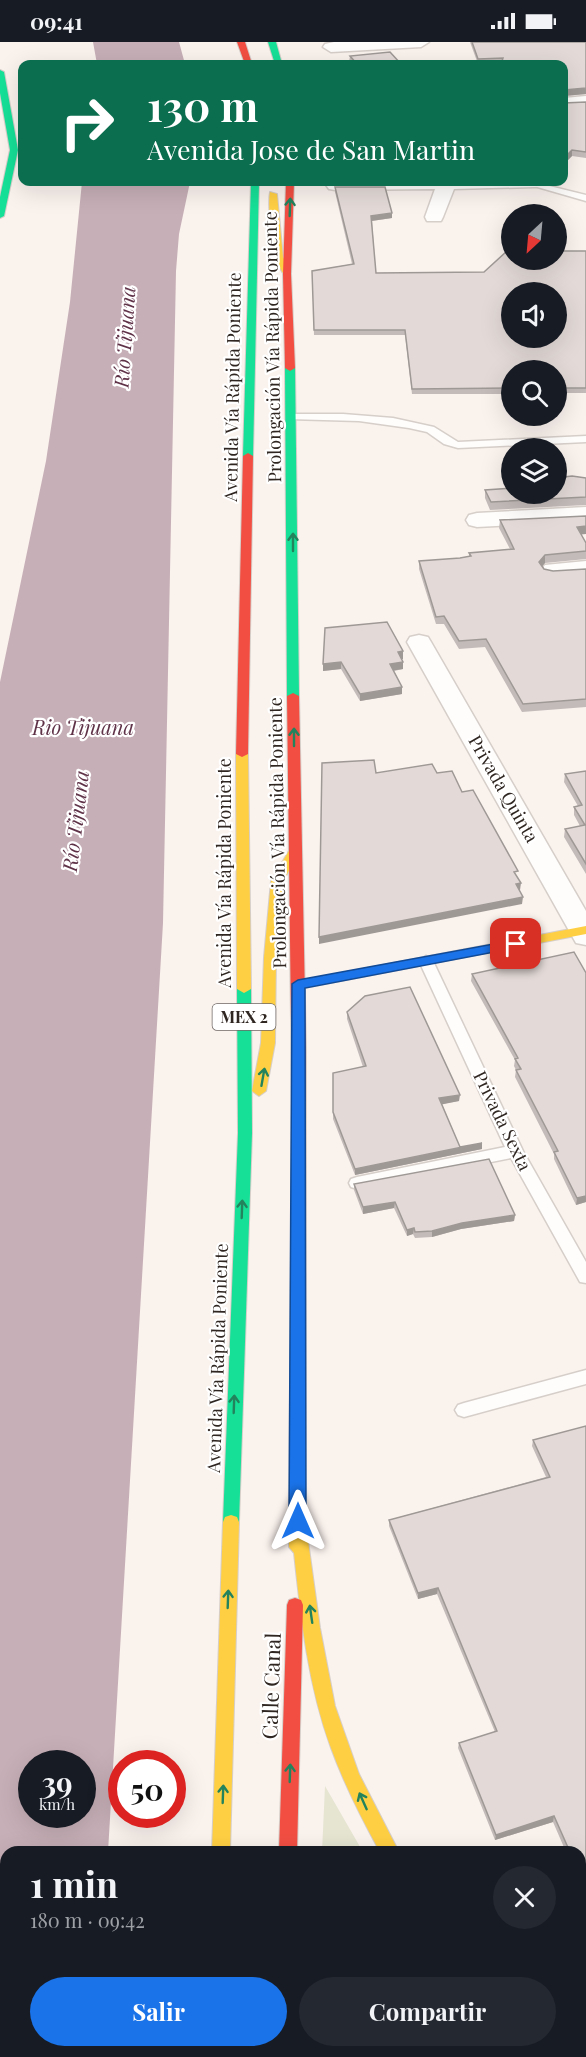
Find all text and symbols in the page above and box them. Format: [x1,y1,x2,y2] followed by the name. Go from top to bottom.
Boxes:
[30,6,83,36] text: 09:41
[147,77,258,133] text: 130 m
[48,84,126,162] icon: right
[147,131,475,167] text: Avenida Jose de San Martin
[284,197,295,217] one-way arrow
[501,204,567,270] north arrow
[501,204,567,504] map controls
[258,211,286,483] street label: Prolongación Vía Rápida Poniente
[218,272,246,503] street label: Avenida Vía Rápida Poniente
[501,282,567,348] button: sound
[106,285,141,390] water label: Río Tijuana
[501,360,567,426] button: search
[501,438,567,504] button: layers
[287,533,299,553] one-way arrow
[263,697,291,969] street label: Prolongación Vía Rápida Poniente
[31,713,134,740] water label: Rio Tijuana
[288,728,300,748] one-way arrow
[463,730,544,847] street label: Privada Quinta
[212,758,236,989] street label: Avenida Vía Rápida Poniente
[55,769,94,874] water label: Río Tijuana
[490,918,541,969] pin
[499,927,532,960] icon: arrive
[212,1004,276,1030] road number: MEX 2
[468,1067,537,1175] street label: Privada Sexta
[258,1068,269,1087] one-way arrow
[236,1200,247,1220] one-way arrow
[201,1243,233,1474] street label: Avenida Vía Rápida Poniente
[228,1395,240,1415] one-way arrow
[266,1489,330,1553] position arrow
[223,1590,234,1610] one-way arrow
[305,1605,316,1624] one-way arrow
[254,1632,286,1740] street label: Calle Canal
[108,1750,186,1828] speed limit sign: 50
[41,1762,73,1802] text: 39
[285,1764,296,1784] one-way arrow
[217,1785,229,1805] one-way arrow
[357,1792,368,1810] one-way arrow
[39,1794,75,1814] text: km/h
[30,1859,118,1907] text: 1 min
[493,1866,556,1929] button: close
[30,1906,145,1933] text: 180 m · 09:42
[30,1977,287,2046] button: Salir
[299,1977,556,2046] button: Compartir

